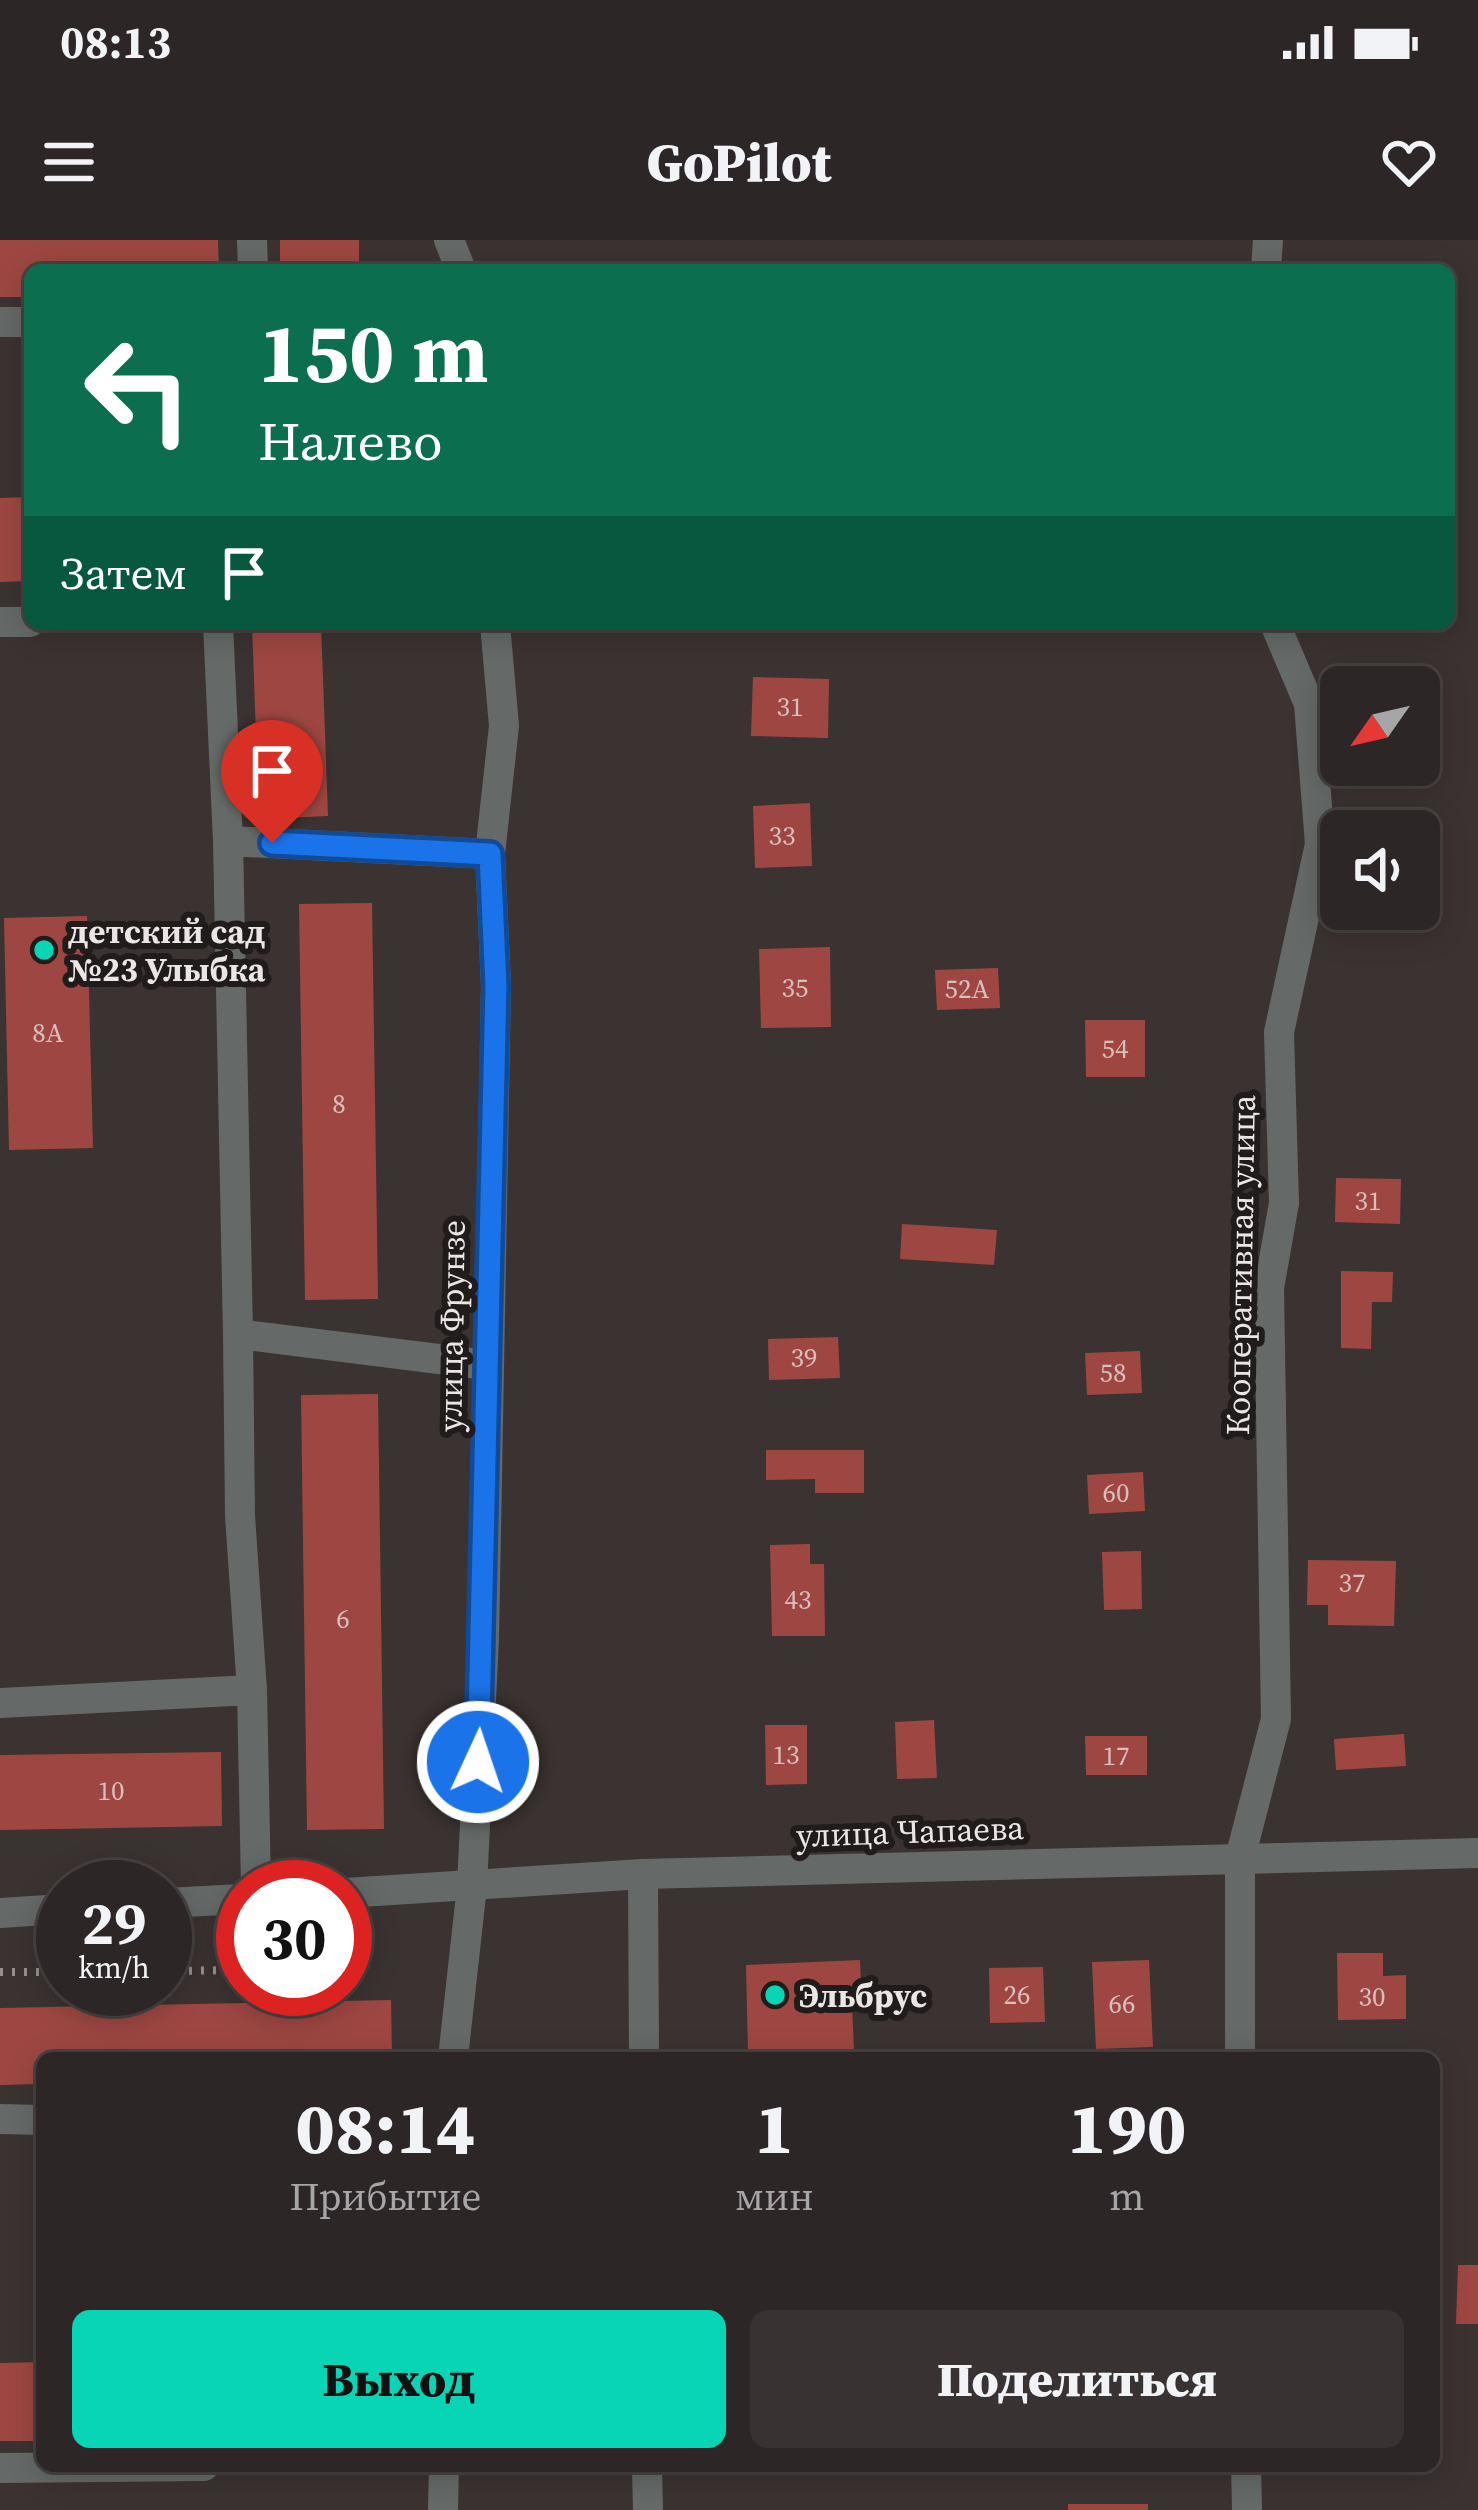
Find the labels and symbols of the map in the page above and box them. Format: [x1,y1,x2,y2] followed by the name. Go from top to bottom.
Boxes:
[1320,666,1440,786] north arrow
[777,688,804,725] house number: 31
[221,720,323,843] pin
[769,817,796,854] house number: 33
[68,909,266,992] place label: детский сад №23 Улыбка
[31,937,57,963] marker: детский сад №23 Улыбка
[782,969,809,1006] house number: 35
[945,970,990,1007] house number: 52А
[32,1014,64,1051] house number: 8А
[1102,1030,1129,1067] house number: 54
[332,1085,346,1122] house number: 8
[1215,1094,1266,1436] street label: Кооперативная улица
[1355,1182,1382,1219] house number: 31
[427,1220,476,1432] street label: улица Фрунзе
[791,1339,818,1376] house number: 39
[1100,1354,1127,1391] house number: 58
[1103,1474,1130,1511] house number: 60
[1339,1564,1366,1601] house number: 37
[785,1581,812,1618] house number: 43
[336,1600,350,1637] house number: 6
[415,1699,541,1825] position arrow
[773,1736,800,1773] house number: 13
[1103,1737,1130,1774] house number: 17
[98,1772,125,1809] house number: 10
[795,1805,1025,1858] street label: улица Чапаева
[216,1860,372,2016] speed limit sign: 30
[799,1973,927,2018] place label: Эльбрус
[1004,1976,1031,2013] house number: 26
[1359,1978,1386,2015] house number: 30
[762,1982,788,2008] marker: Эльбрус
[1109,1985,1136,2022] house number: 66

